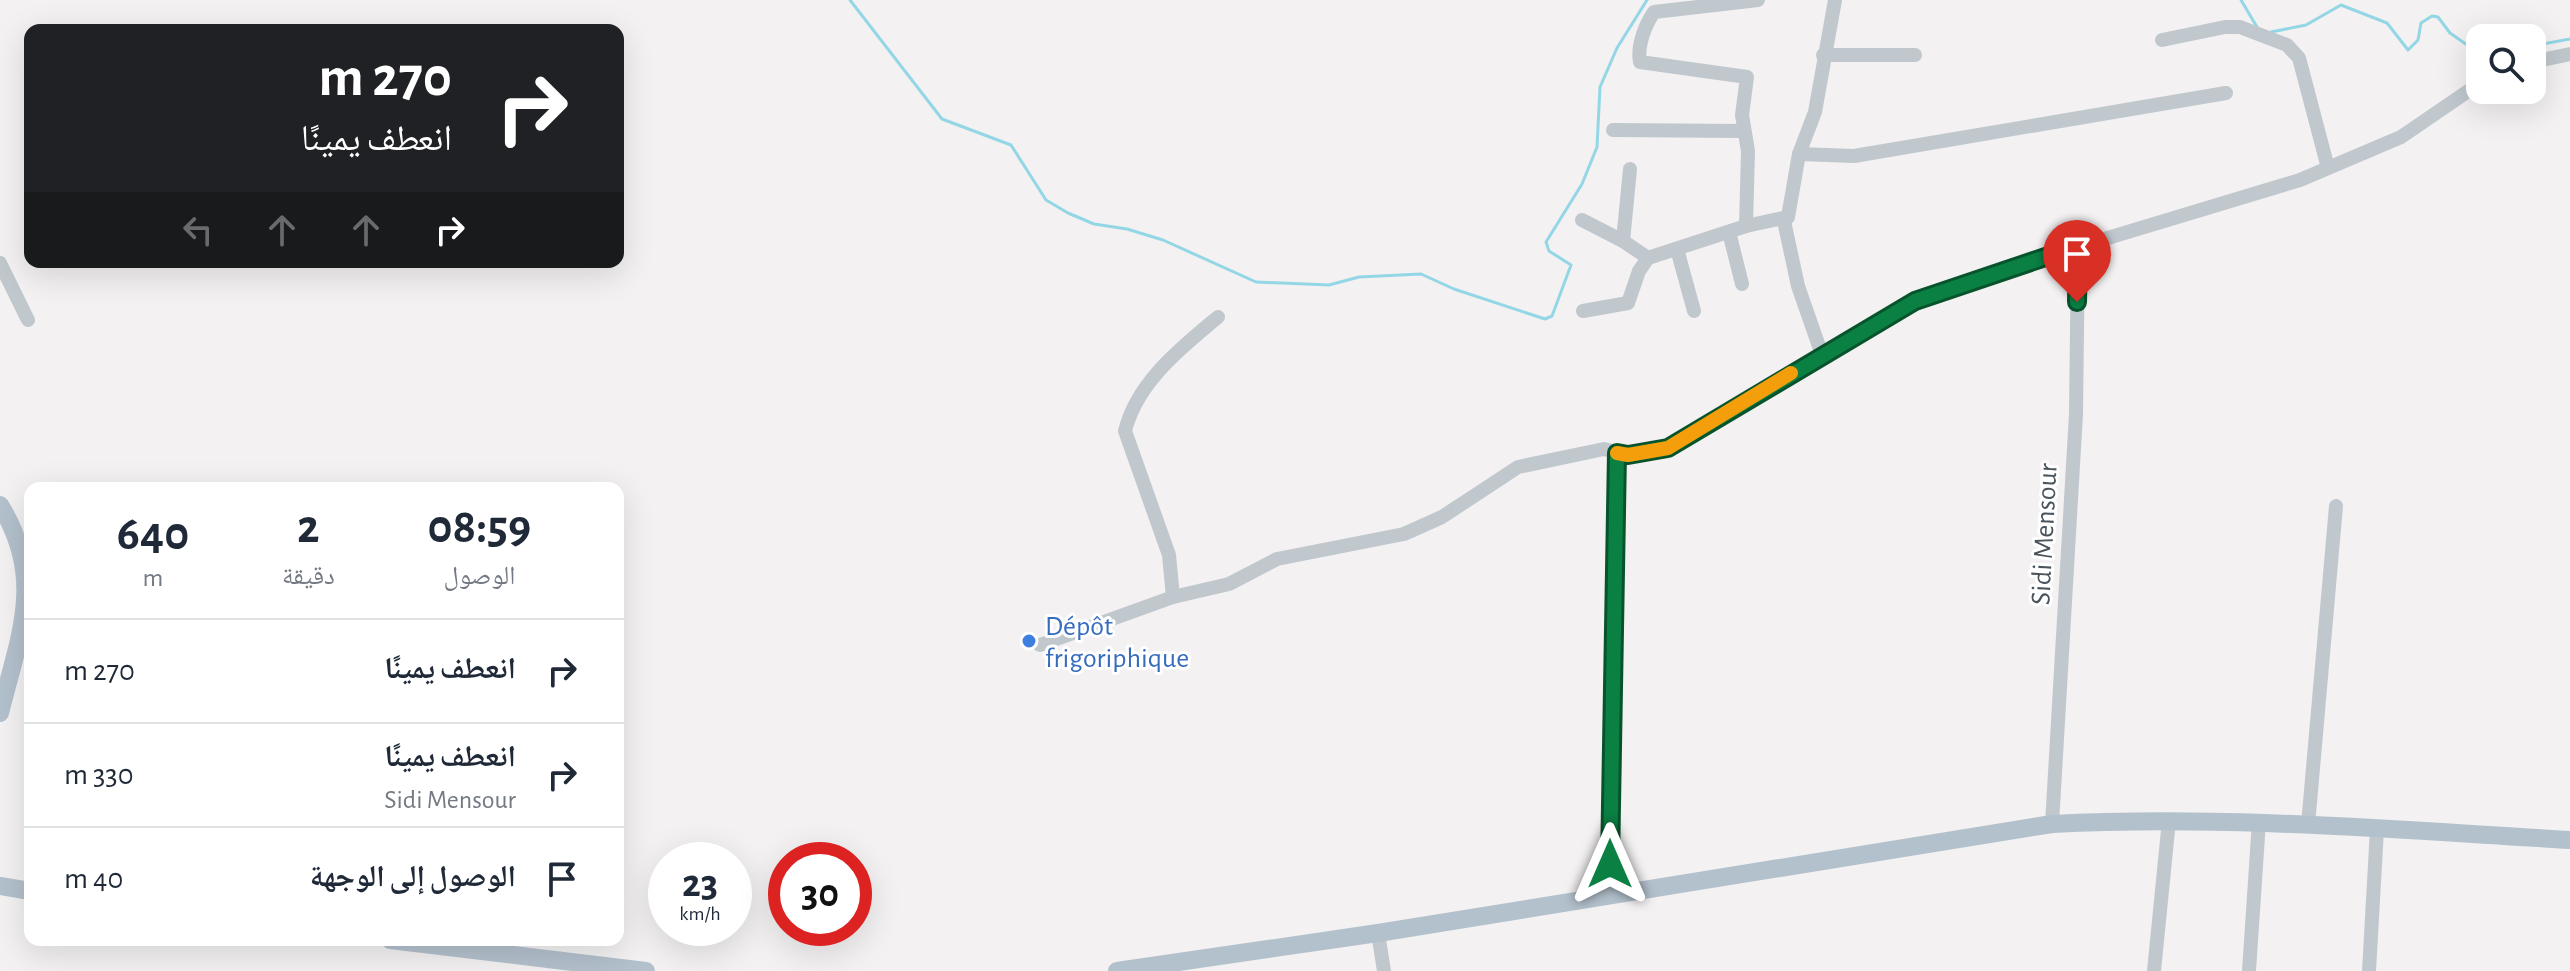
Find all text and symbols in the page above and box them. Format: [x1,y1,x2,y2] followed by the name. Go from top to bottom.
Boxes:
[2466,24,2546,104] map controls
[2466,24,2546,104] button: search
[319,50,452,106] text: 270 m
[480,56,584,160] icon: right
[301,121,452,157] text: انعطف يمينًا
[176,208,220,252] icon: left
[260,208,304,252] icon: ahead
[344,208,388,252] icon: ahead
[428,208,472,252] icon: right
[2043,220,2111,302] pin
[2055,232,2099,276] icon: arrive
[2027,463,2063,606] street label: Sidi Mensour
[297,504,320,552] text: 2
[428,504,531,552] text: 08:59
[117,511,189,559] text: 640
[282,563,335,589] text: دقيقة
[443,563,515,589] text: الوصول
[143,565,163,591] text: m
[1045,613,1189,673] place label: Dépôt frigoriphique
[1020,632,1038,650] marker: Dépôt frigoriphique
[540,649,584,693] icon: right
[384,654,516,684] text: انعطف يمينًا
[64,656,135,686] text: 270 m
[384,742,516,772] text: انعطف يمينًا
[540,753,584,797] icon: right
[64,760,134,790] text: 330 m
[384,787,516,813] text: Sidi Mensour
[1568,822,1652,906] position arrow
[768,842,872,946] speed limit sign: 30
[540,857,584,901] icon: arrive
[310,862,516,892] text: الوصول إلى الوجهة
[64,864,123,894] text: 40 m
[682,864,718,904] text: 23
[679,904,721,924] text: km/h

